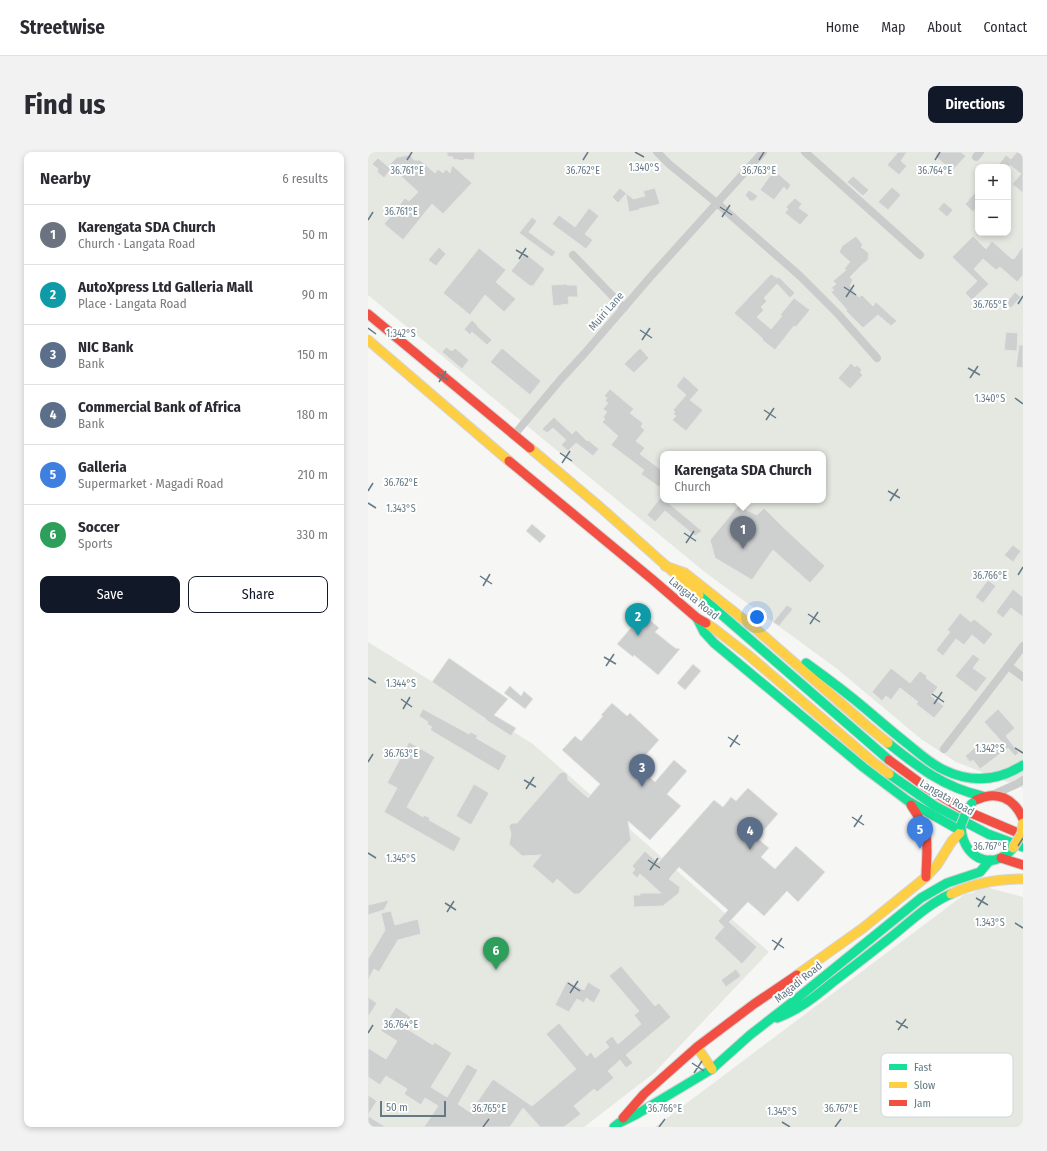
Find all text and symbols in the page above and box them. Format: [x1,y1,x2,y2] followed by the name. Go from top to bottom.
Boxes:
[20,16,105,39] text: Streetwise
[826,19,859,36] text: Home
[881,19,905,36] text: Map
[927,19,962,36] text: About
[984,19,1027,36] text: Contact
[928,86,1023,123] button: Directions
[24,88,106,121] text: Find us
[629,162,659,174] text: 1.340°S
[975,164,1011,236] map controls
[975,164,1011,200] button: +
[390,165,424,177] text: 36.761°E
[566,165,600,177] text: 36.762°E
[742,165,776,177] text: 36.763°E
[918,165,953,177] text: 36.764°E
[40,168,91,189] text: Nearby
[282,171,328,186] text: 6 results
[975,200,1011,236] button: −
[384,206,418,218] text: 36.761°E
[78,218,216,236] text: Karengata SDA Church
[50,227,56,242] text: 1
[302,227,328,242] text: 50 m
[78,236,195,251] text: Church · Langata Road
[78,278,253,296] text: AutoXpress Ltd Galleria Mall
[50,287,56,302] text: 2
[302,287,328,302] text: 90 m
[586,289,627,333] street label: Muiri Lane
[78,296,187,311] text: Place · Langata Road
[973,299,1007,311] text: 36.765°E
[386,328,416,340] text: 1.342°S
[78,338,133,356] text: NIC Bank
[50,347,56,362] text: 3
[297,347,328,362] text: 150 m
[78,356,104,371] text: Bank
[975,393,1005,405] text: 1.340°S
[78,398,241,416] text: Commercial Bank of Africa
[50,407,56,422] text: 4
[297,407,328,422] text: 180 m
[78,416,104,431] text: Bank
[660,451,826,503] popup
[78,458,127,476] text: Galleria
[674,461,812,479] text: Karengata SDA Church
[50,467,56,482] text: 5
[298,467,328,482] text: 210 m
[78,476,223,491] text: Supermarket · Magadi Road
[384,477,418,489] text: 36.762°E
[674,479,711,494] text: Church
[386,503,416,515] text: 1.343°S
[730,516,756,549] pin: 1
[78,518,119,536] text: Soccer
[50,527,56,542] text: 6
[296,527,328,542] text: 330 m
[78,536,113,551] text: Sports
[973,570,1008,582] text: 36.766°E
[666,574,721,623] street label: Langata Road
[40,576,180,613] button: Save
[188,576,328,613] button: Share
[625,603,651,636] pin: 2
[747,607,767,627] your location
[386,678,416,690] text: 1.344°S
[975,743,1005,755] text: 1.342°S
[384,748,418,760] text: 36.763°E
[629,754,655,787] pin: 3
[917,777,976,818] street label: Langata Road
[907,816,933,849] pin: 5
[737,817,763,850] pin: 4
[973,841,1007,853] text: 36.767°E
[386,853,416,865] text: 1.345°S
[975,917,1005,929] text: 1.343°S
[483,937,509,970] pin: 6
[772,959,825,1006] street label: Magadi Road
[384,1019,419,1031] text: 36.764°E
[881,1053,1013,1117] legend
[914,1061,932,1074] text: Fast
[914,1079,935,1092] text: Slow
[914,1097,931,1110] text: Jam
[380,1099,446,1118] scale bar
[386,1101,408,1114] text: 50 m
[472,1103,506,1115] text: 36.765°E
[648,1103,683,1115] text: 36.766°E
[824,1103,858,1115] text: 36.767°E
[767,1106,797,1118] text: 1.345°S

